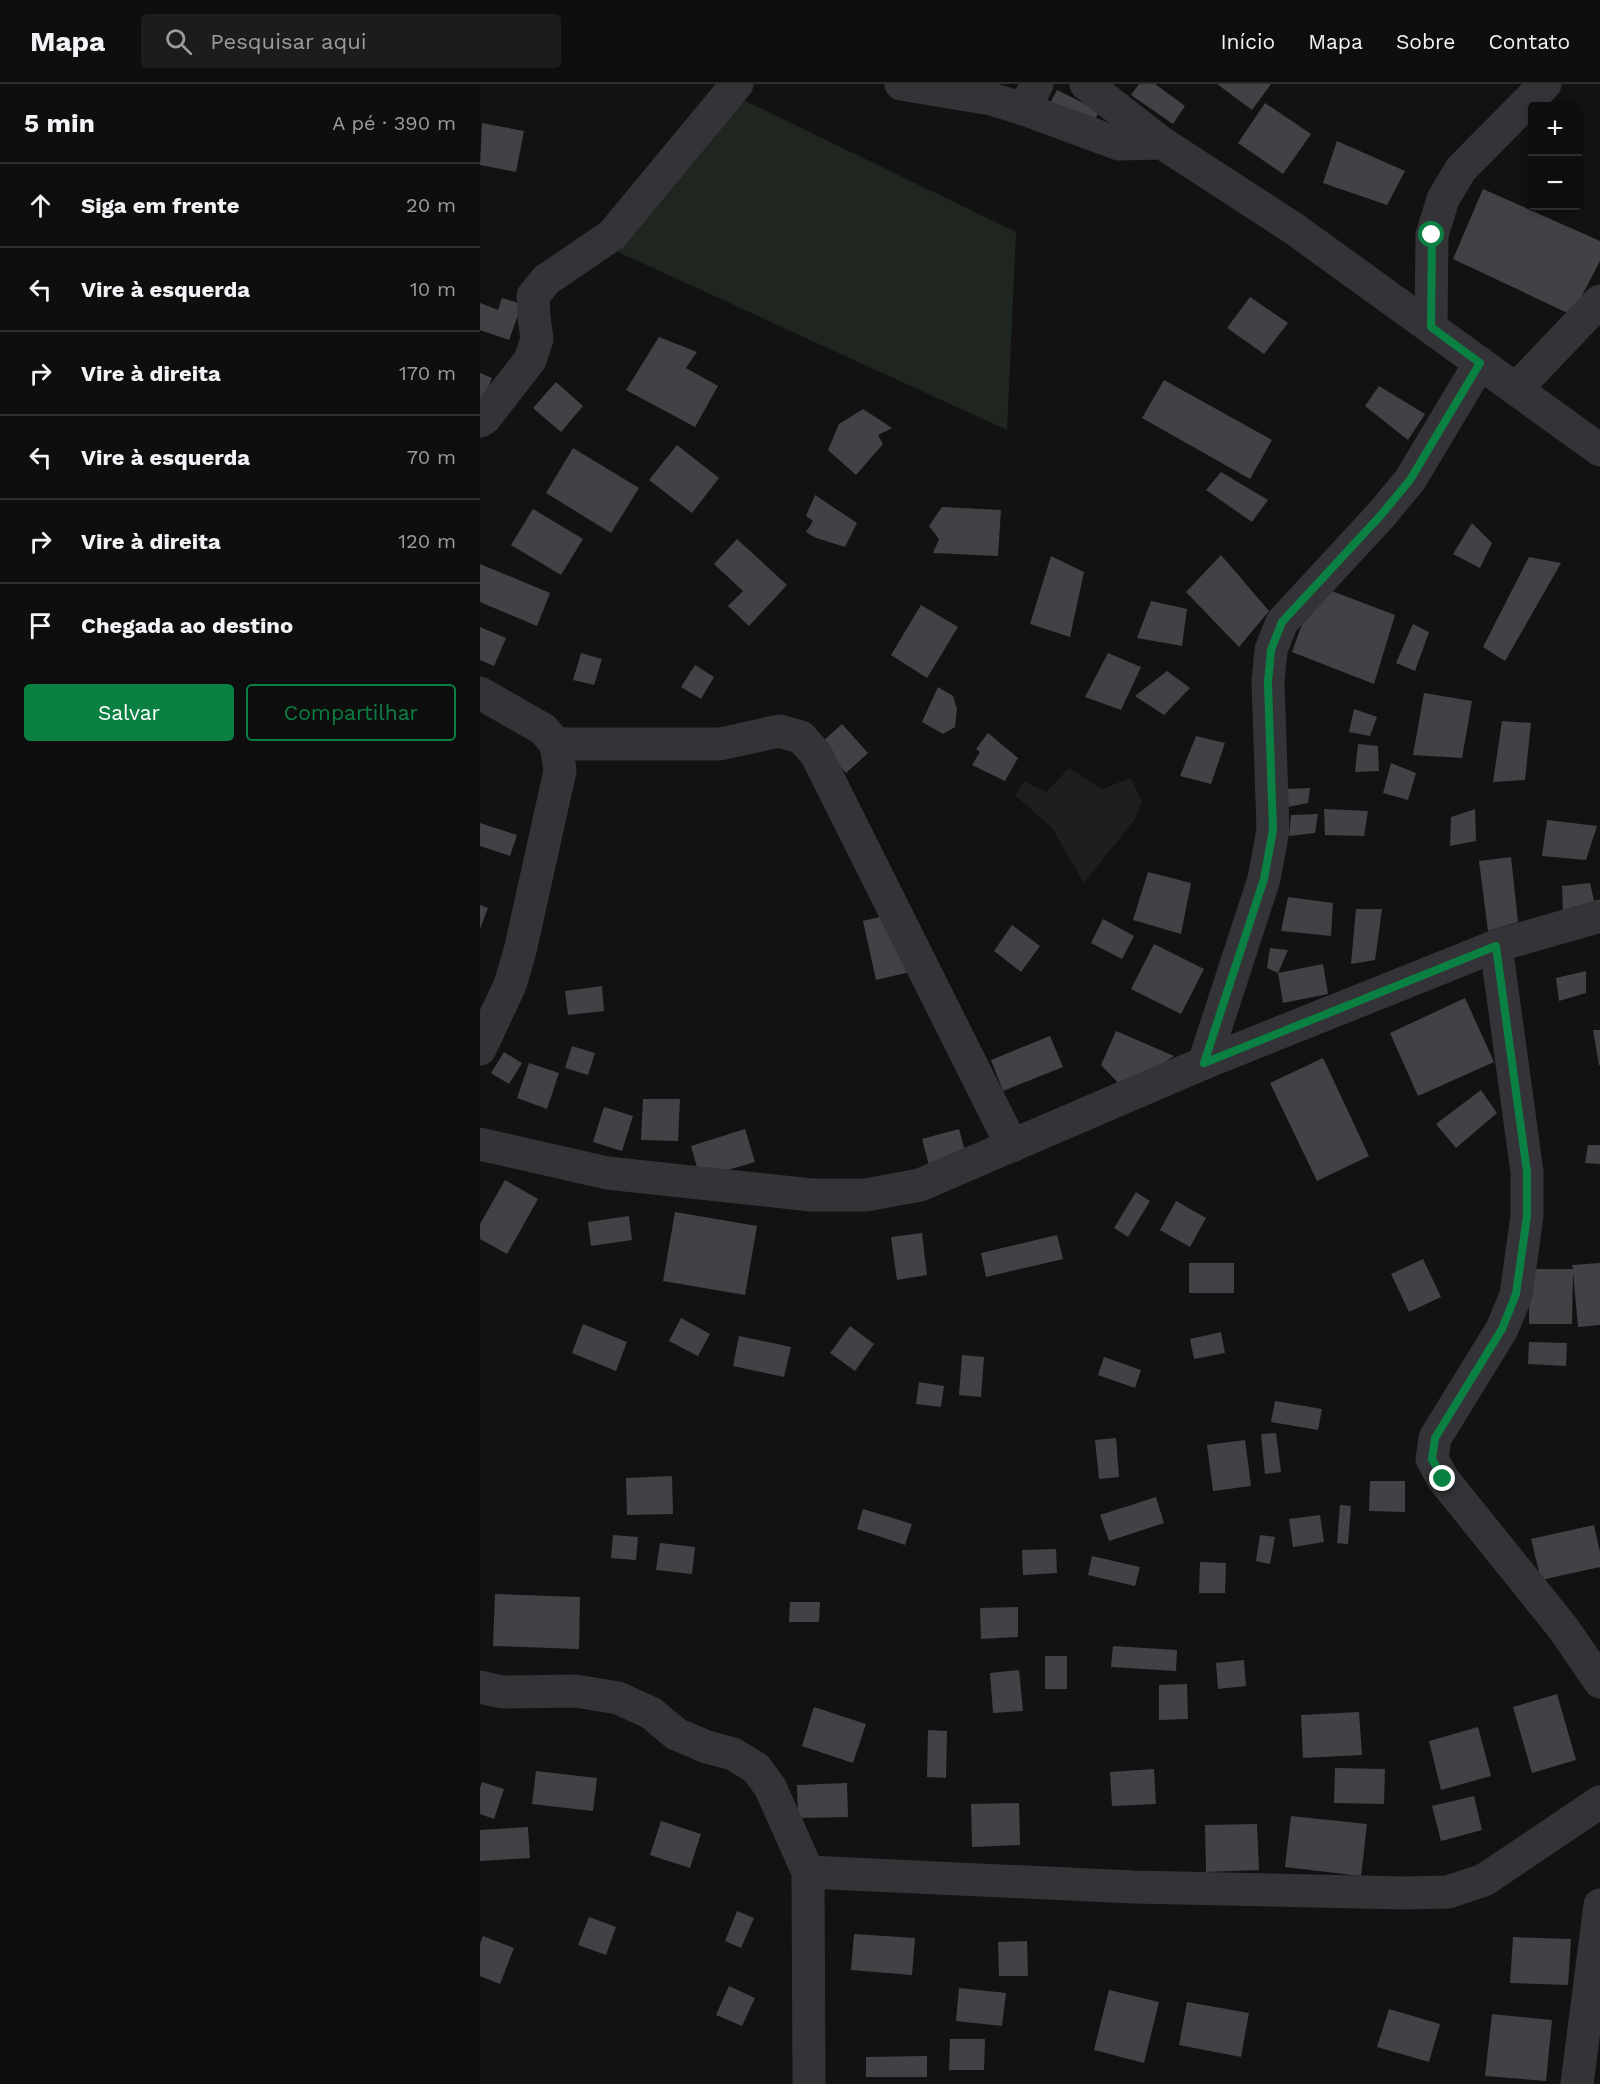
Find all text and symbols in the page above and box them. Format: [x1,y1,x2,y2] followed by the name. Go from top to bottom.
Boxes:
[141,14,561,68] search box
[30,25,105,58] text: Mapa
[162,25,195,58] icon: search
[210,29,367,54] text: Pesquisar aqui
[1220,29,1275,54] text: Início
[1308,29,1363,54] text: Mapa
[1396,29,1455,54] text: Sobre
[1488,29,1570,54] text: Contato
[1528,102,1582,210] map controls
[1528,102,1582,156] button: +
[24,108,95,138] text: 5 min
[332,111,456,135] text: A pé · 390 m
[1528,156,1582,210] button: −
[24,189,57,222] icon: ahead
[81,193,239,218] text: Siga em frente
[406,193,456,217] text: 20 m
[1418,221,1444,247] route start
[24,273,57,306] icon: left
[81,277,250,302] text: Vire à esquerda
[410,277,456,301] text: 10 m
[24,357,57,390] icon: right
[81,361,221,386] text: Vire à direita
[399,361,456,385] text: 170 m
[24,441,57,474] icon: left
[81,445,250,470] text: Vire à esquerda
[407,445,456,469] text: 70 m
[24,525,57,558] icon: right
[81,529,221,554] text: Vire à direita
[398,529,456,553] text: 120 m
[24,609,57,642] icon: arrive
[81,613,293,638] text: Chegada ao destino
[24,684,234,741] button: Salvar
[246,684,456,741] button: Compartilhar
[1429,1465,1455,1491] route end

